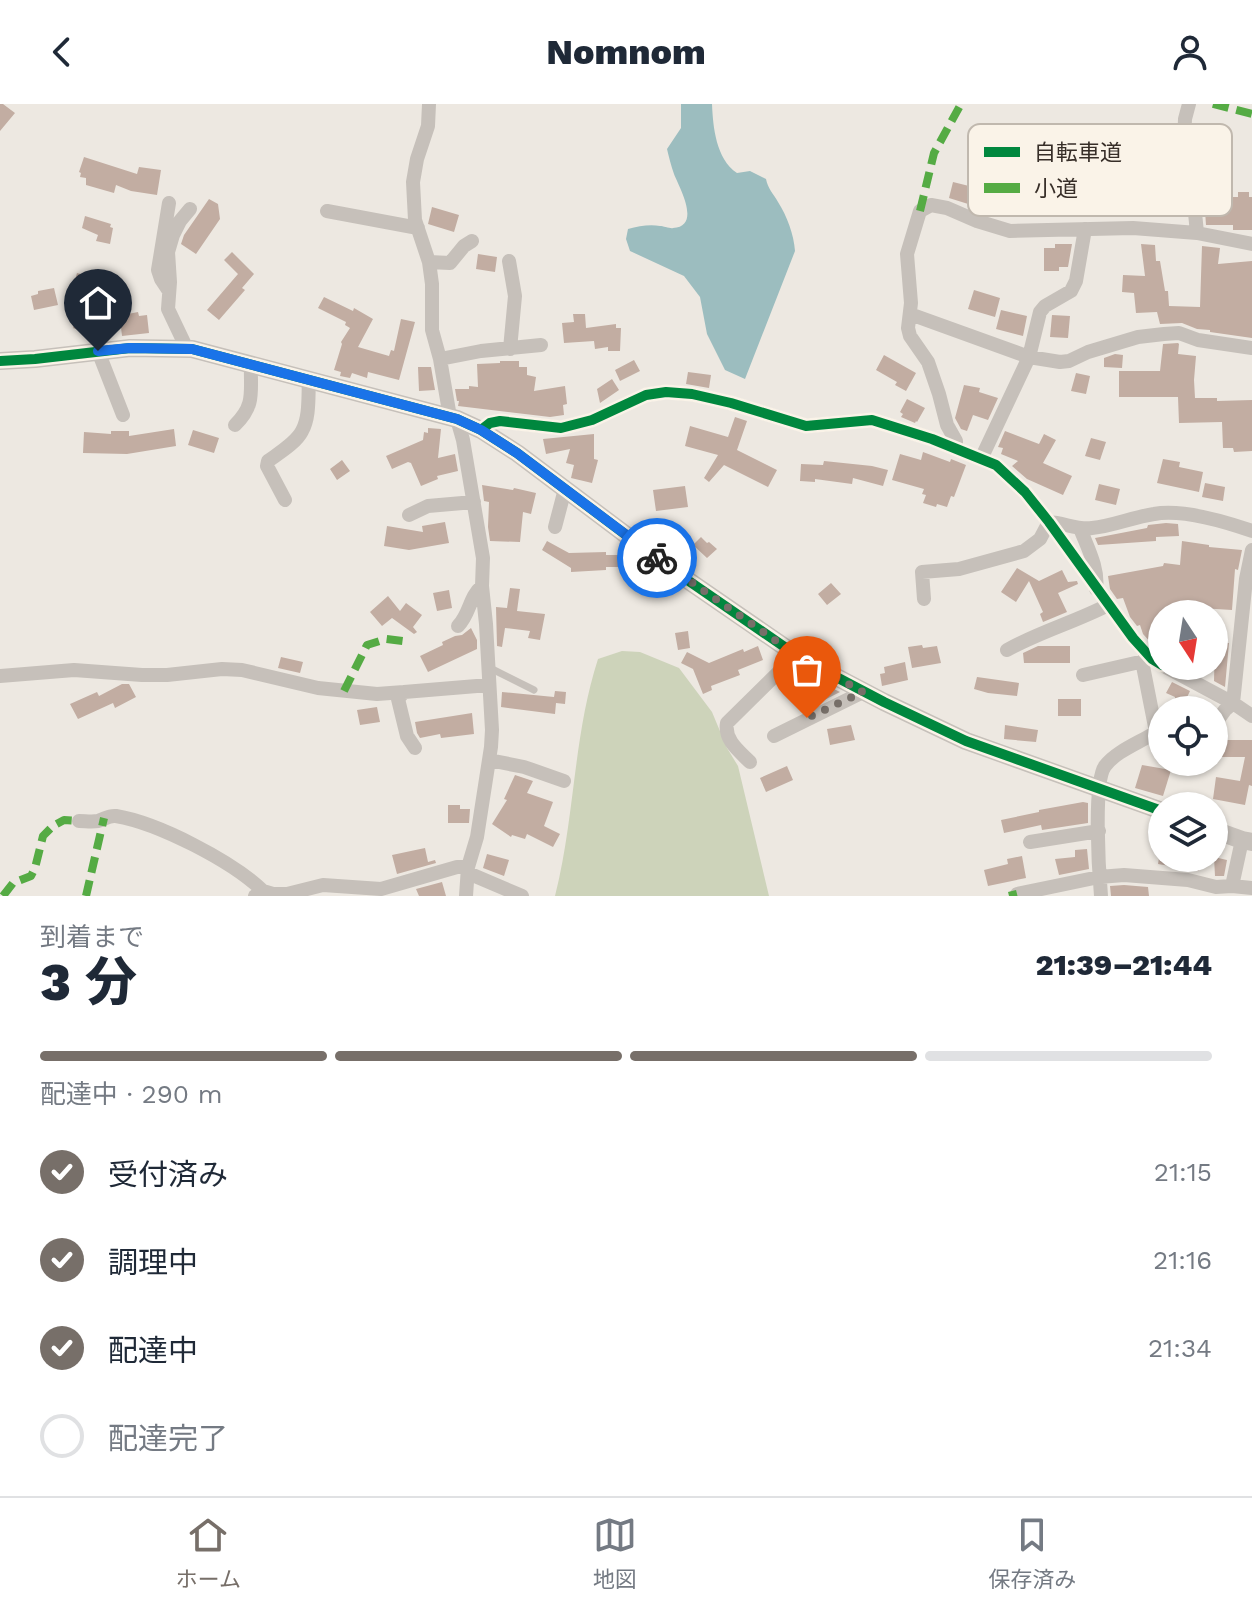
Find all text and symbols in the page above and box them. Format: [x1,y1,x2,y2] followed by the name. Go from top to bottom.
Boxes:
[40,30,84,74] icon: back
[1168,30,1212,74] icon: person
[546,31,706,73] text: Nomnom
[968,124,1232,216] legend
[1034,140,1122,165] text: 自転車道
[1034,176,1078,201] text: 小道
[64,269,132,351] pin
[76,281,120,325] icon: home
[617,518,697,598] courier
[635,536,679,580] icon: bike
[1148,600,1228,680] north arrow
[1148,600,1228,872] map controls
[773,636,841,718] pin
[785,648,829,692] icon: bag
[1148,696,1228,776] button: locate
[1148,792,1228,872] button: layers
[40,922,144,952] text: 到着まで
[1035,947,1212,982] text: 21:39–21:44
[40,952,137,1013] text: 3 分
[40,1079,223,1109] text: 配達中 · 290 m
[40,1150,84,1194] icon: check
[108,1157,228,1192] text: 受付済み
[1154,1157,1212,1187] text: 21:15
[40,1238,84,1282] icon: check
[108,1245,198,1280] text: 調理中
[1153,1245,1212,1275] text: 21:16
[40,1326,84,1370] icon: check
[108,1333,198,1368] text: 配達中
[1148,1333,1212,1363] text: 21:34
[108,1421,228,1456] text: 配達完了
[176,1513,241,1593] tab: ホーム
[593,1513,637,1593] tab: 地図
[988,1513,1076,1593] tab: 保存済み

